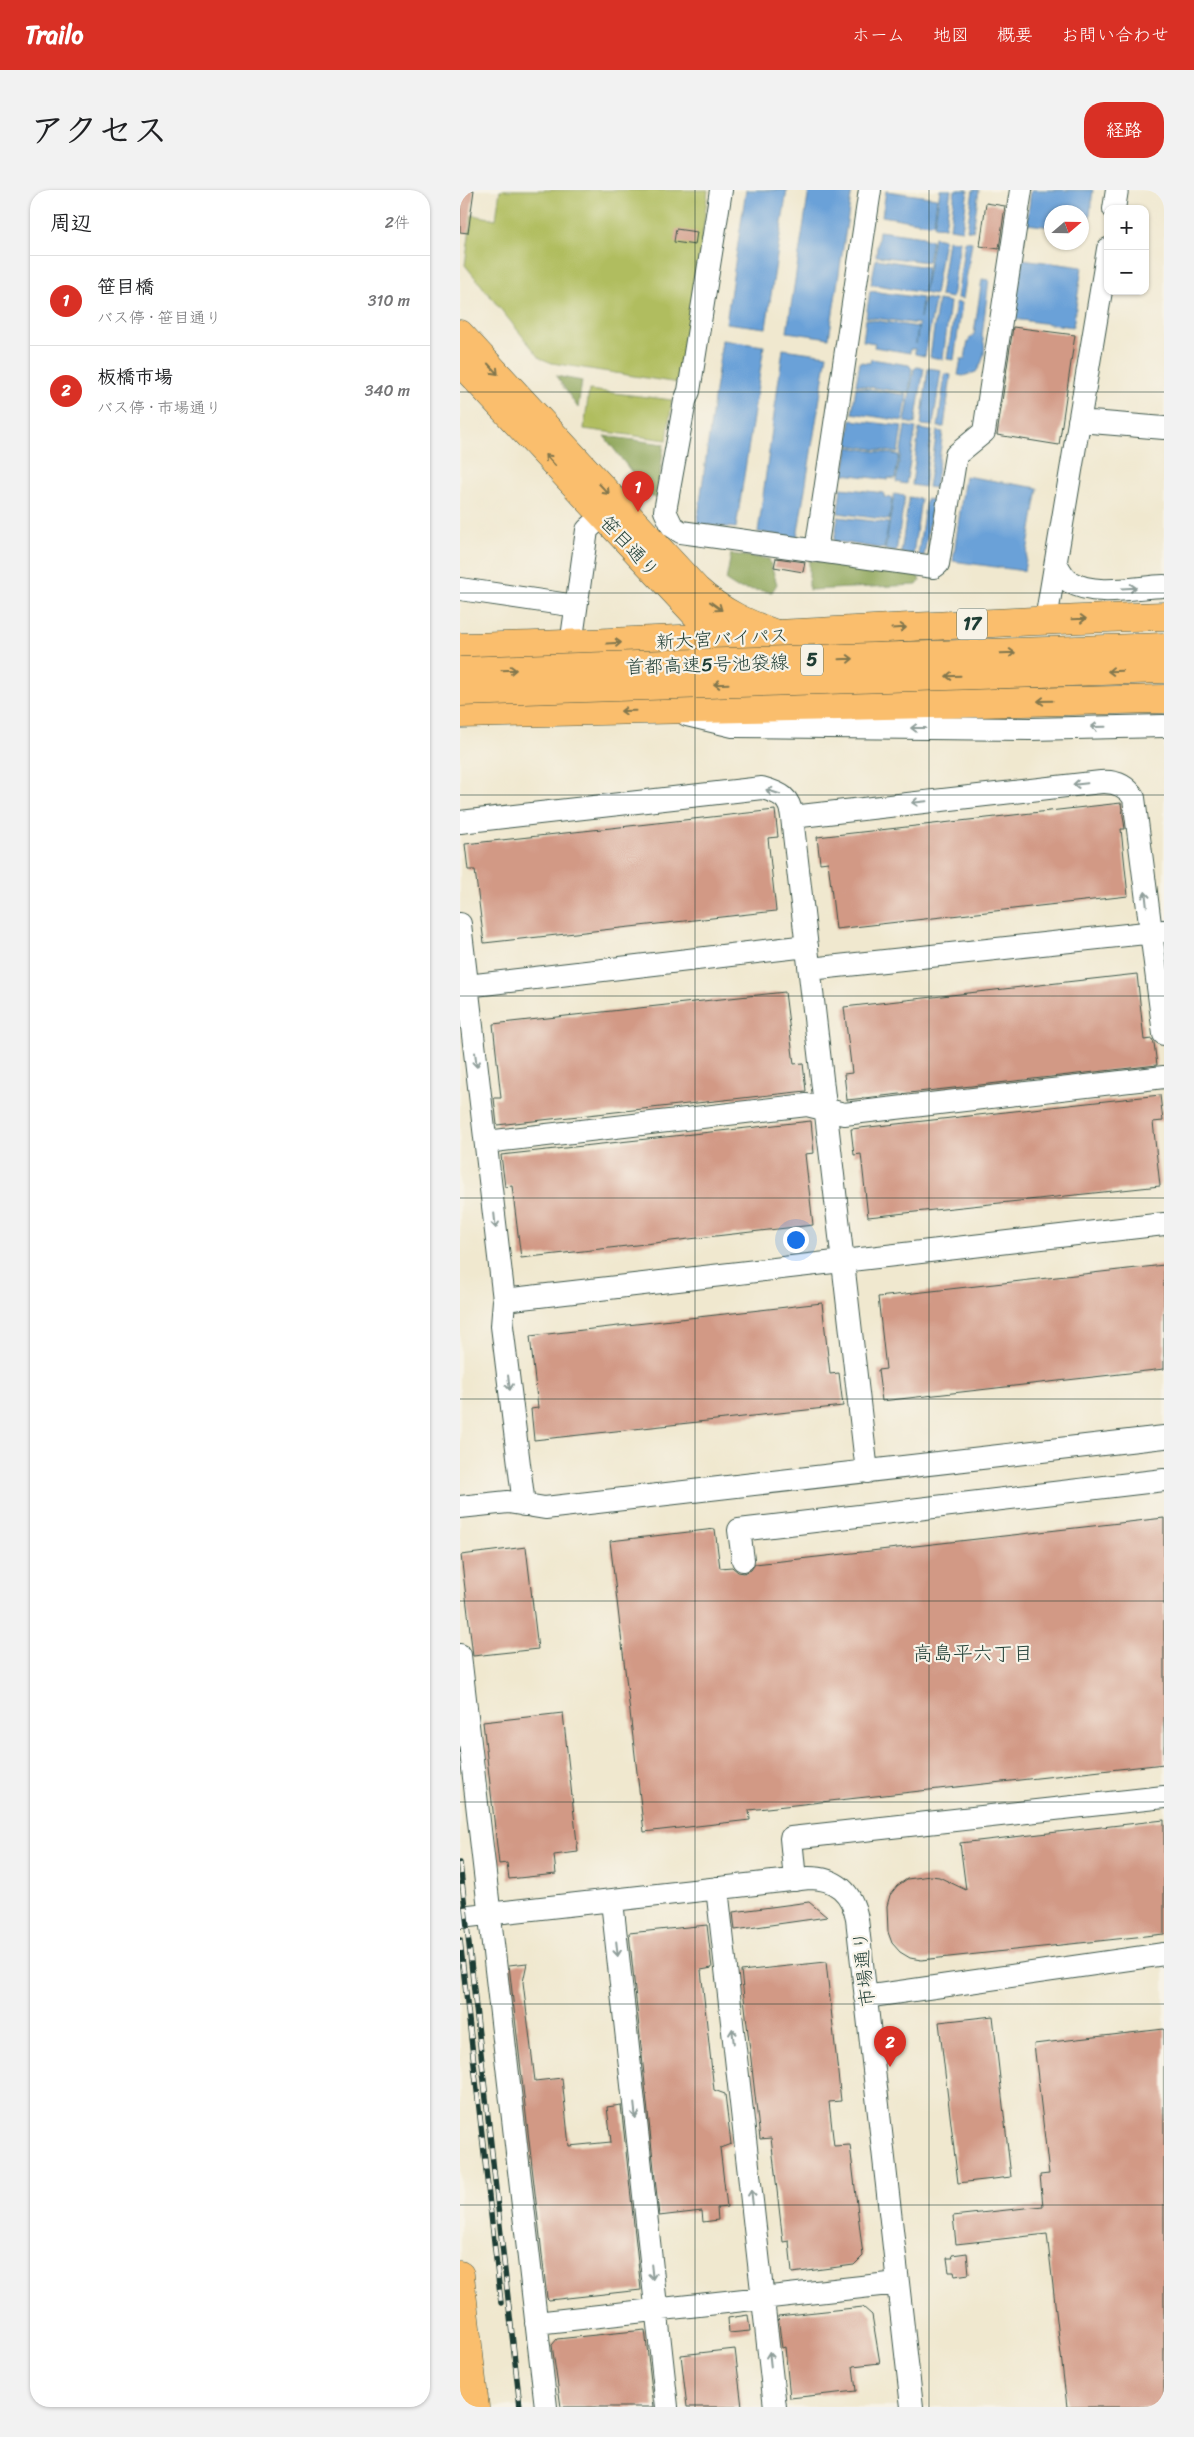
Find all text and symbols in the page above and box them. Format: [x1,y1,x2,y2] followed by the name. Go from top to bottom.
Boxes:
[25,14,83,56] text: Trailo
[852,19,905,51] text: ホーム
[933,19,969,51] text: 地図
[997,19,1033,51] text: 概要
[1061,19,1169,51] text: お問い合わせ
[30,99,168,161] text: アクセス
[1084,102,1164,158] button: 経路
[50,204,92,242] text: 周辺
[1044,205,1089,250] north arrow
[1104,205,1149,295] map controls
[1104,205,1149,250] button: +
[385,208,410,237] text: 2件
[1104,250,1149,295] button: −
[97,270,154,303] text: 笹目橋
[63,286,69,315] text: 1
[368,286,410,315] text: 310 m
[97,303,222,332] text: バス停 · 笹目通り
[97,360,173,393] text: 板橋市場
[487,363,499,376] one-way arrow
[61,376,71,405] text: 2
[365,376,410,405] text: 340 m
[97,393,222,422] text: バス停 · 市場通り
[544,454,556,466] one-way arrow
[622,471,654,512] pin: 1
[598,482,609,495] one-way arrow
[592,507,668,585] street label: 笹目通り
[1121,583,1137,592] one-way arrow
[709,600,722,611] one-way arrow
[957,608,987,639] road number: 17
[1070,614,1087,624] one-way arrow
[655,619,789,658] street label: 新大宮バイパス
[891,624,907,633] one-way arrow
[605,638,621,647] one-way arrow
[801,644,823,676] road number: 5
[625,645,789,684] street label: 首都高速5号池袋線
[1000,648,1016,657] one-way arrow
[838,654,854,663] one-way arrow
[500,665,516,675] one-way arrow
[1108,666,1124,676] one-way arrow
[945,672,961,681] one-way arrow
[713,680,729,689] one-way arrow
[1038,696,1054,706] one-way arrow
[620,706,636,715] one-way arrow
[1090,722,1106,732] one-way arrow
[910,723,926,733] one-way arrow
[1073,779,1089,789] one-way arrow
[765,786,781,796] one-way arrow
[911,797,927,807] one-way arrow
[1141,891,1151,907] one-way arrow
[471,1051,481,1067] one-way arrow
[490,1213,500,1229] one-way arrow
[783,1227,809,1253] your location
[504,1374,514,1390] one-way arrow
[913,1636,1033,1671] district label: 高島平六丁目
[843,1929,884,2008] street label: 市場通り
[612,1941,622,1957] one-way arrow
[874,2026,906,2067] pin: 2
[729,2028,738,2044] one-way arrow
[630,2103,640,2119] one-way arrow
[747,2189,757,2205] one-way arrow
[647,2264,657,2280] one-way arrow
[765,2351,775,2367] one-way arrow

